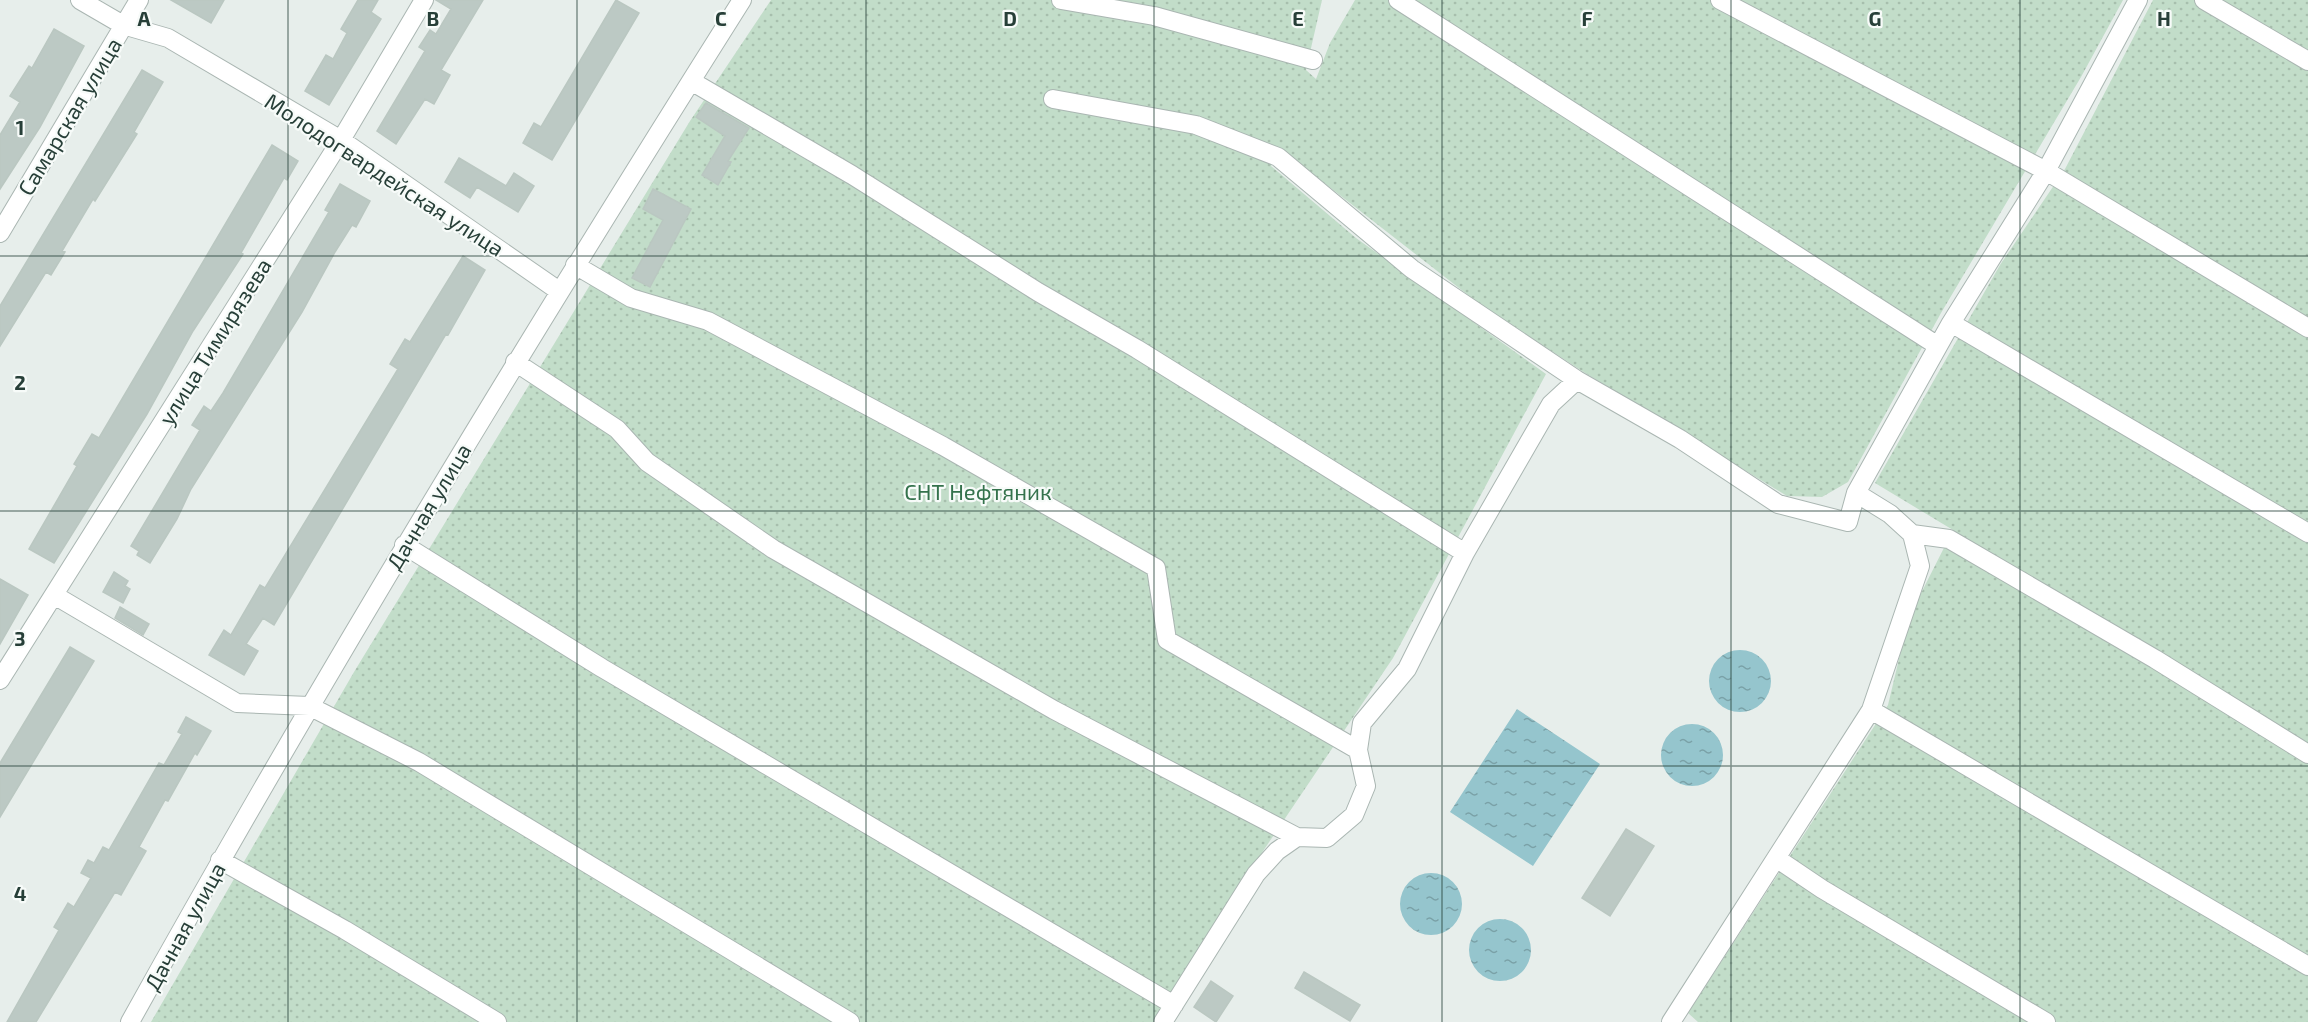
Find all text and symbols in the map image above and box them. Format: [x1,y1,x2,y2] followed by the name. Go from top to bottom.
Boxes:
[137,6,151,30] text: A
[427,6,439,30] text: B
[715,6,727,30] text: C
[1003,6,1017,30] text: D
[1292,6,1304,30] text: E
[1581,6,1593,30] text: F
[1869,6,1881,30] text: G
[2157,6,2171,30] text: H
[12,33,127,200] street label: Самарская улица
[260,87,509,262] street label: Молодогвардейская улица
[16,115,24,139] text: 1
[152,253,277,430] street label: улица Тимирязева
[14,370,26,394] text: 2
[380,438,477,574] street label: Дачная улица
[904,478,1052,504] park label: СНТ Нефтяник
[14,626,26,650] text: 3
[138,857,231,995] street label: Дачная улица
[14,881,27,905] text: 4

